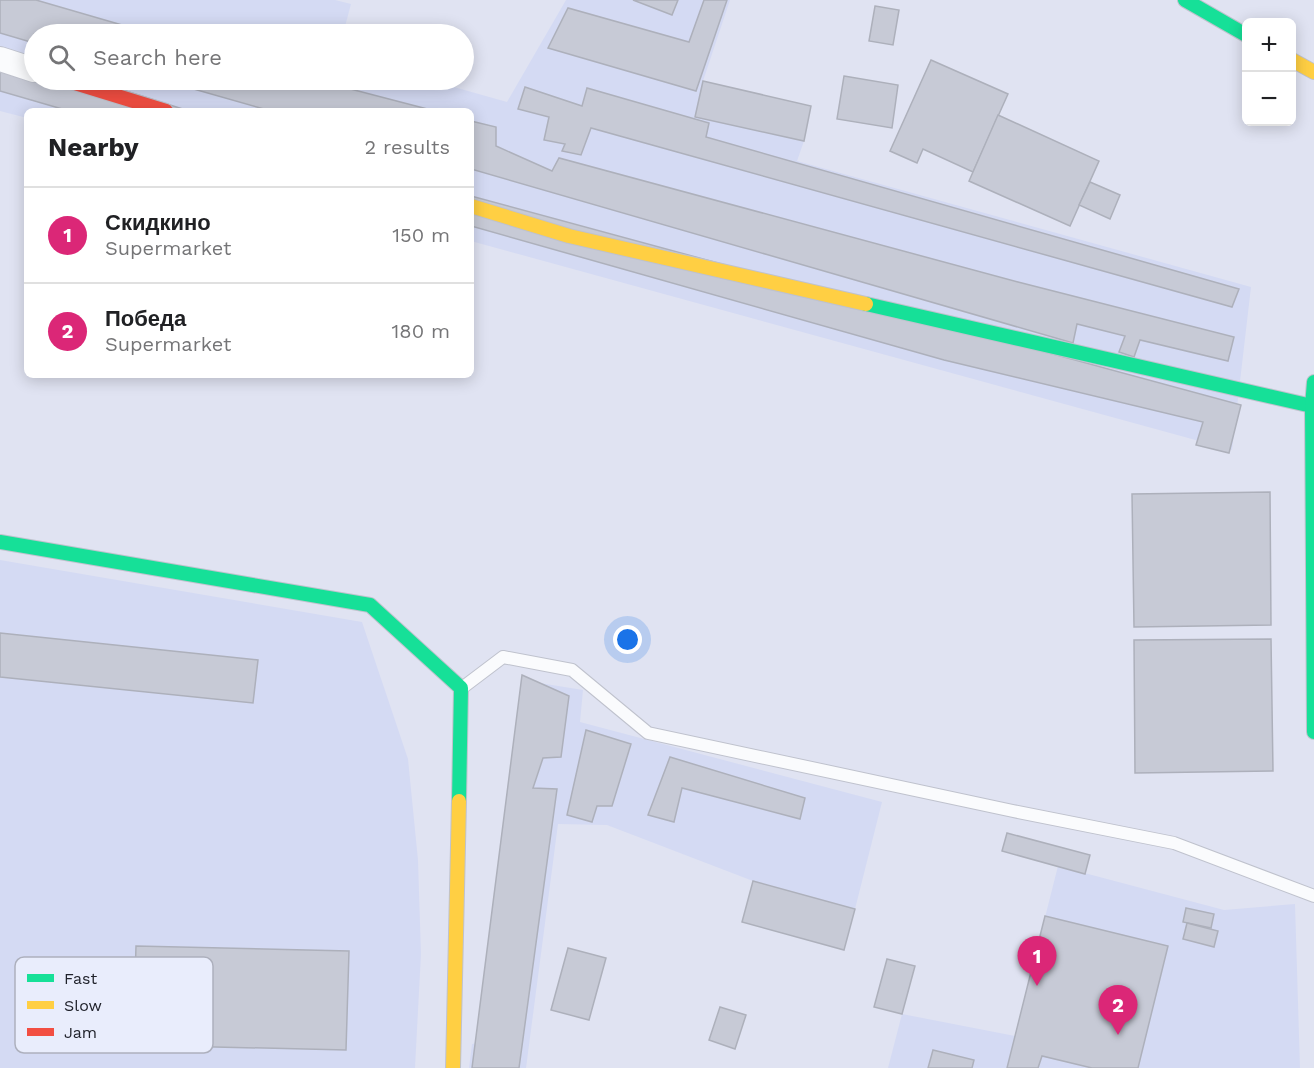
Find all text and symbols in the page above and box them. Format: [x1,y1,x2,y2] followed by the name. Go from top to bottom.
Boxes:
[1242,18,1296,126] map controls
[1242,18,1296,72] button: +
[24,24,474,90] search box
[45,41,78,74] icon: search
[93,45,222,70] text: Search here
[1242,72,1296,126] button: −
[48,132,139,162] text: Nearby
[365,135,450,159] text: 2 results
[105,210,211,235] text: Скидкино
[63,223,72,247] text: 1
[392,223,450,247] text: 150 m
[105,236,231,260] text: Supermarket
[105,306,186,331] text: Победа
[62,319,73,343] text: 2
[392,319,450,343] text: 180 m
[105,332,231,356] text: Supermarket
[613,625,642,654] your location
[1018,936,1056,986] pin: 1
[15,957,213,1053] legend
[64,969,97,988] text: Fast
[1098,986,1138,1035] pin: 2
[64,996,102,1015] text: Slow
[64,1023,97,1042] text: Jam

